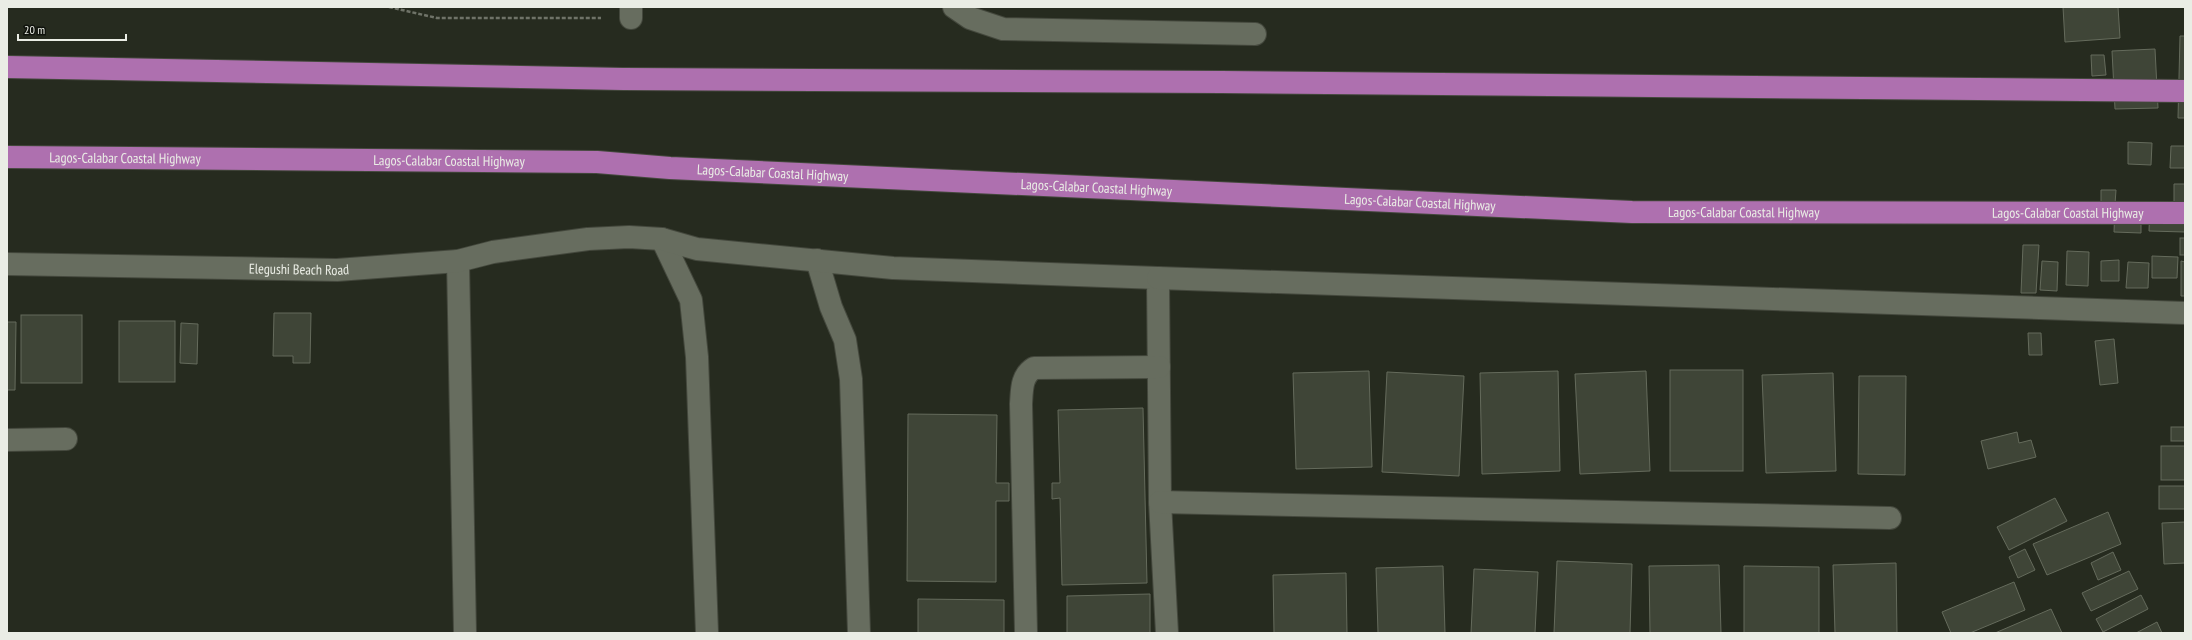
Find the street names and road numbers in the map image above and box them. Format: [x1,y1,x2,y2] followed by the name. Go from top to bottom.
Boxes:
[49,148,202,168] street label: Lagos-Calabar Coastal Highway
[373,151,526,170] street label: Lagos-Calabar Coastal Highway
[697,160,849,185] street label: Lagos-Calabar Coastal Highway
[1020,175,1173,200] street label: Lagos-Calabar Coastal Highway
[1344,190,1497,215] street label: Lagos-Calabar Coastal Highway
[1668,203,1820,221] street label: Lagos-Calabar Coastal Highway
[1992,204,2144,222] street label: Lagos-Calabar Coastal Highway
[249,259,350,279] street label: Elegushi Beach Road

